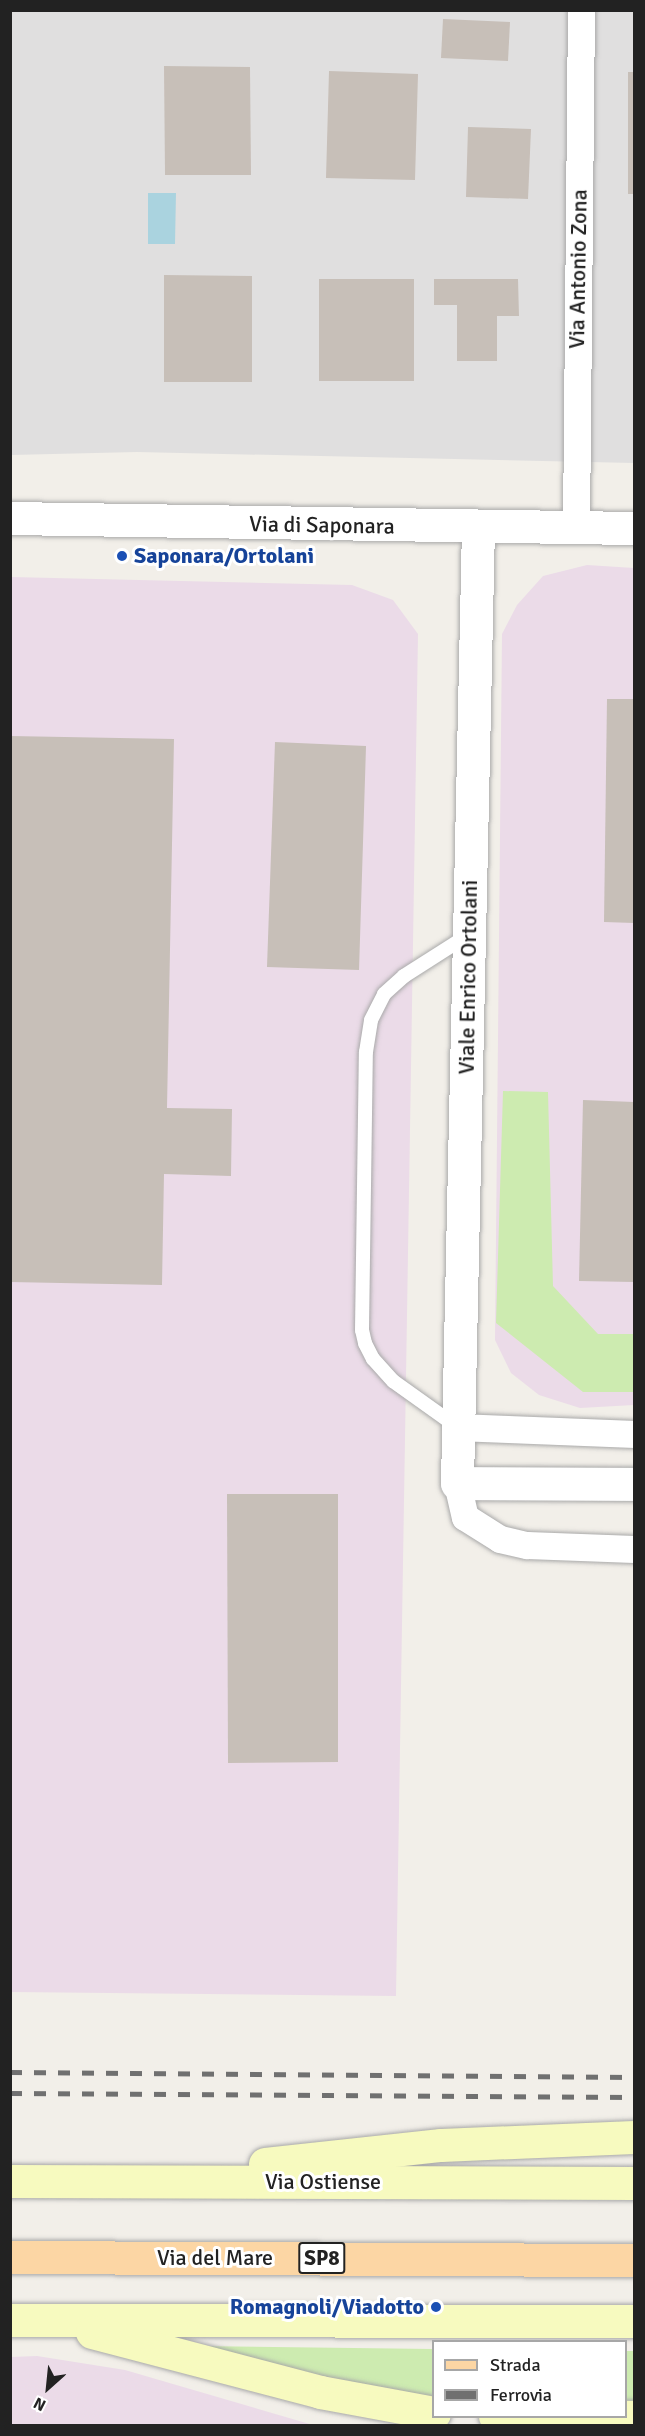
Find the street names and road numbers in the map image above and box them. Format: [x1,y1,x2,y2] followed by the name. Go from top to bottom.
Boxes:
[563,189,593,349] street label: Via Antonio Zona
[249,511,395,539] street label: Via di Saponara
[453,879,483,1075] street label: Viale Enrico Ortolani
[265,2169,381,2195] street label: Via Ostiense
[298,2240,346,2276] road number: SP8
[157,2245,273,2271] street label: Via del Mare

